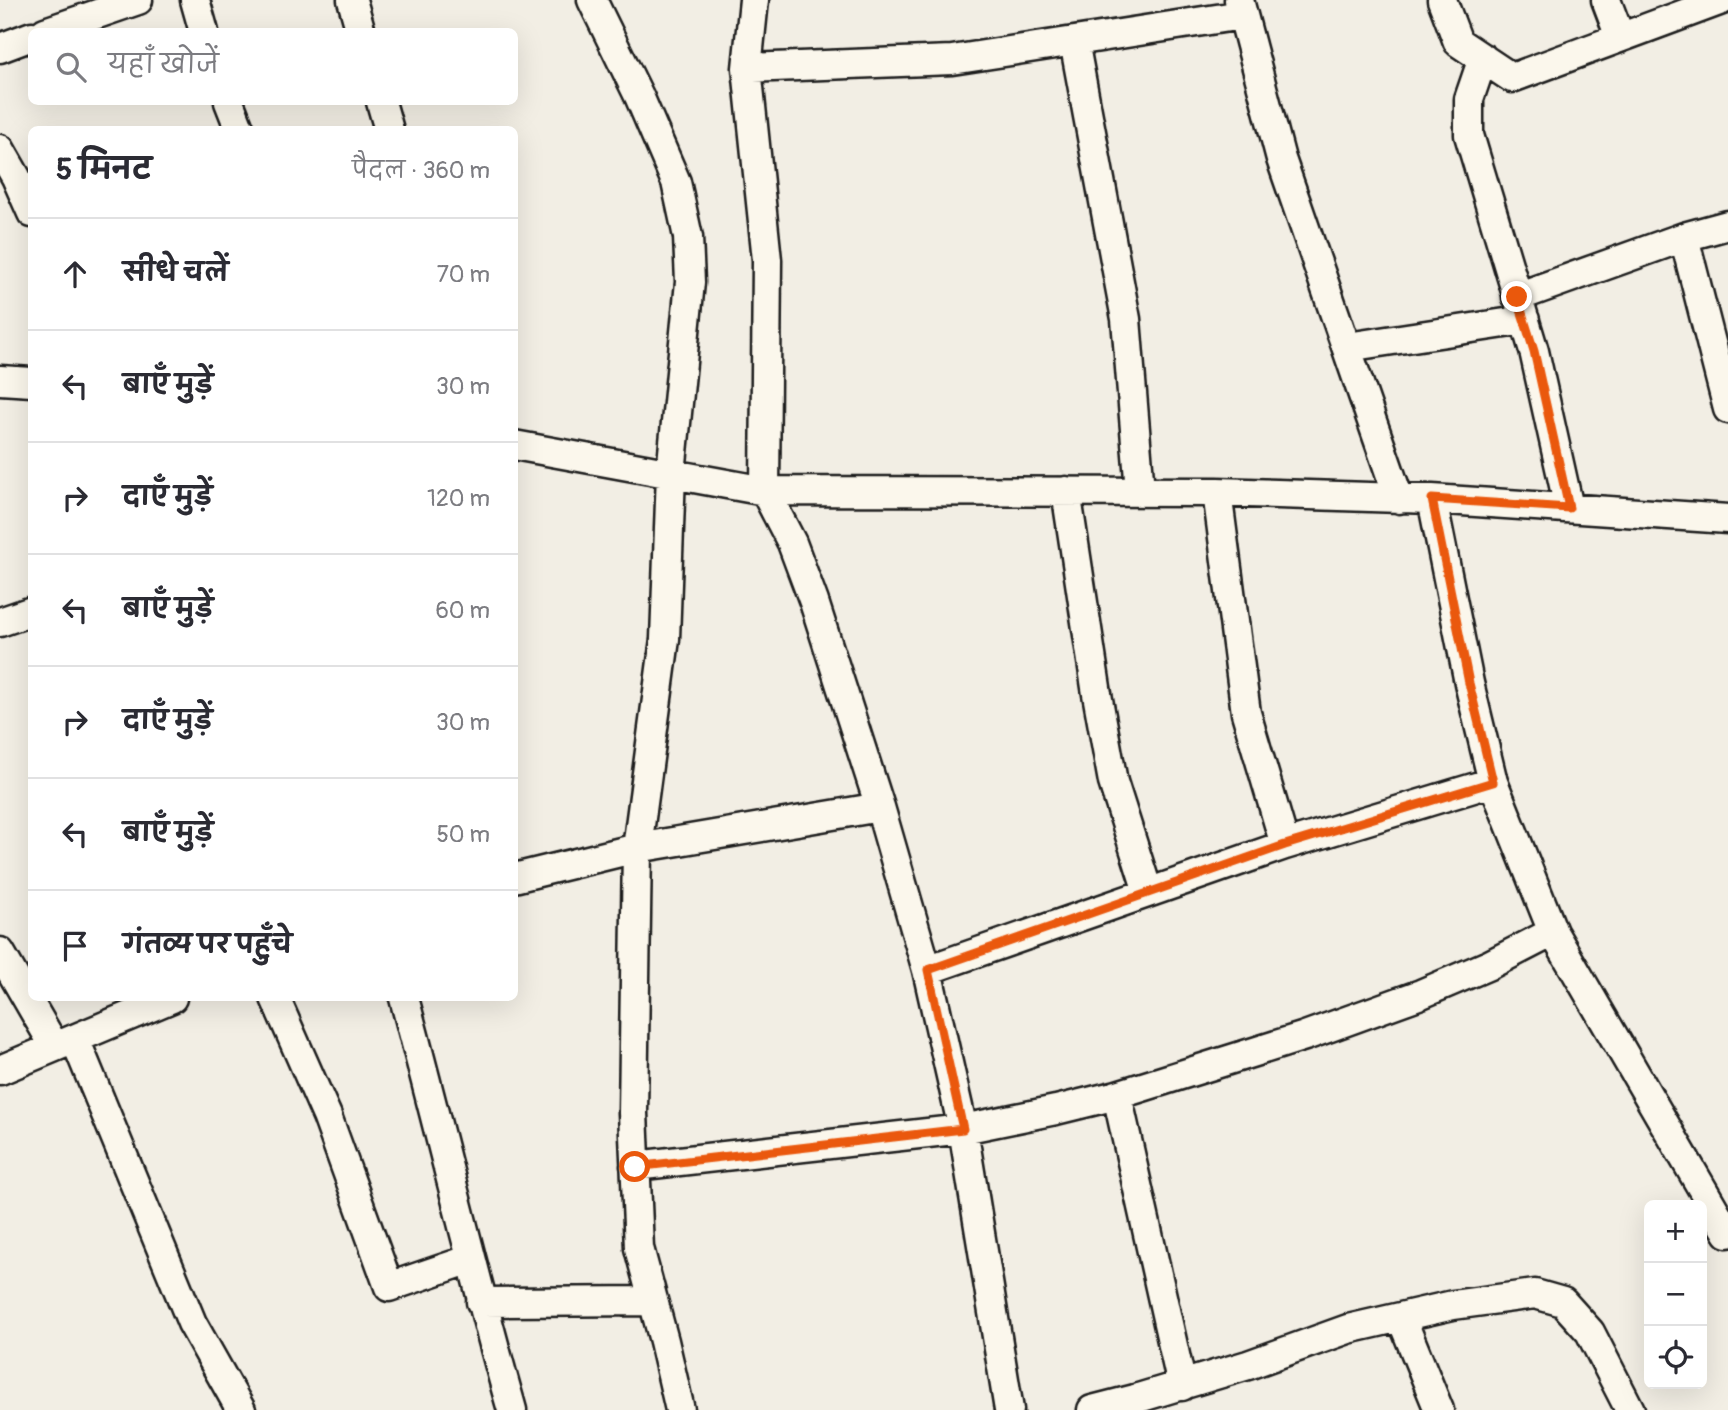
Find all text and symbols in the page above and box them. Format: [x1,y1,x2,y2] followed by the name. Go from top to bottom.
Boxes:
[28,28,518,105] search box
[52,48,90,86] icon: search
[108,49,219,81] text: यहाँ खोजें
[56,151,152,188] text: 5 मिनट
[352,156,490,185] text: पैदल · 360 m
[56,255,94,293] icon: ahead
[123,257,228,289] text: सीधे चलें
[437,260,490,289] text: 70 m
[1501,281,1532,312] route end
[56,367,94,405] icon: left
[123,369,213,401] text: बाएँ मुड़ें
[436,372,490,401] text: 30 m
[56,479,94,517] icon: right
[123,481,212,513] text: दाएँ मुड़ें
[427,484,490,513] text: 120 m
[56,591,94,629] icon: left
[123,593,213,625] text: बाएँ मुड़ें
[435,596,490,625] text: 60 m
[56,703,94,741] icon: right
[123,705,212,737] text: दाएँ मुड़ें
[436,708,490,737] text: 30 m
[56,815,94,853] icon: left
[123,817,213,849] text: बाएँ मुड़ें
[436,820,490,849] text: 50 m
[56,927,94,965] icon: arrive
[123,929,292,961] text: गंतव्य पर पहुँचे
[619,1151,650,1182] route start
[1644,1200,1707,1389] map controls
[1644,1200,1707,1263] button: +
[1644,1263,1707,1326] button: −
[1644,1326,1707,1389] button: locate

